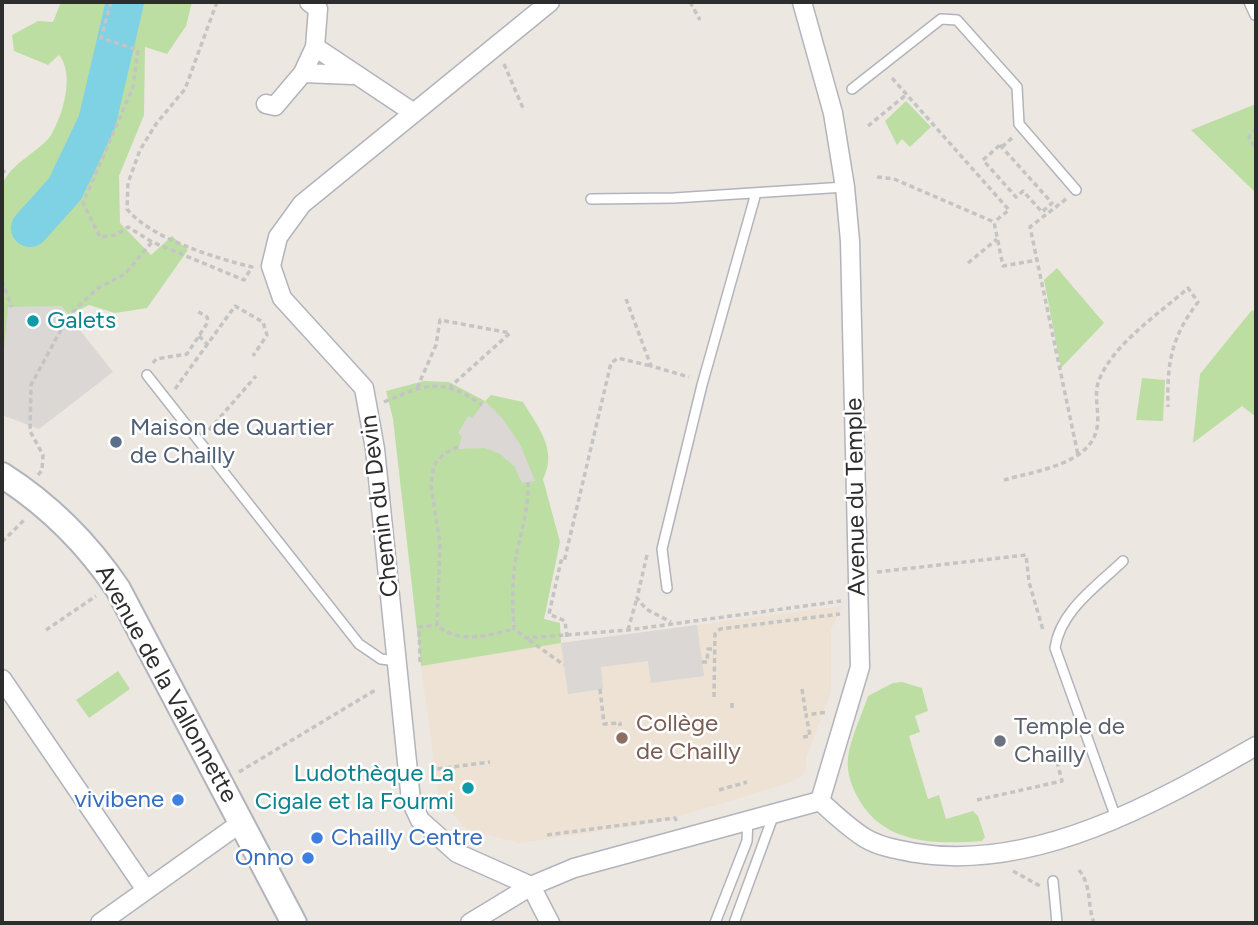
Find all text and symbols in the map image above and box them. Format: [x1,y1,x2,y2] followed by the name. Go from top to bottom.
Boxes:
[47,307,116,335] place label: Galets
[25,313,41,329] marker: Galets
[840,398,872,596] street label: Avenue du Temple
[355,413,405,599] street label: Chemin du Devin
[130,414,334,470] place label: Maison de Quartier de Chailly
[108,434,124,450] marker: Maison de Quartier de Chailly
[89,560,243,808] street label: Avenue de la Vallonnette
[636,710,741,766] place label: Collège de Chailly
[1014,713,1125,769] place label: Temple de Chailly
[614,730,630,746] marker: Collège de Chailly
[992,733,1008,749] marker: Temple de Chailly
[255,760,454,816] place label: Ludothèque La Cigale et la Fourmi
[460,780,476,796] marker: Ludothèque La Cigale et la Fourmi
[74,786,164,814] place label: vivibene
[170,792,186,808] marker: vivibene
[331,824,483,852] place label: Chailly Centre
[309,830,325,846] marker: Chailly Centre
[235,844,294,872] place label: Onno
[300,850,316,866] marker: Onno

